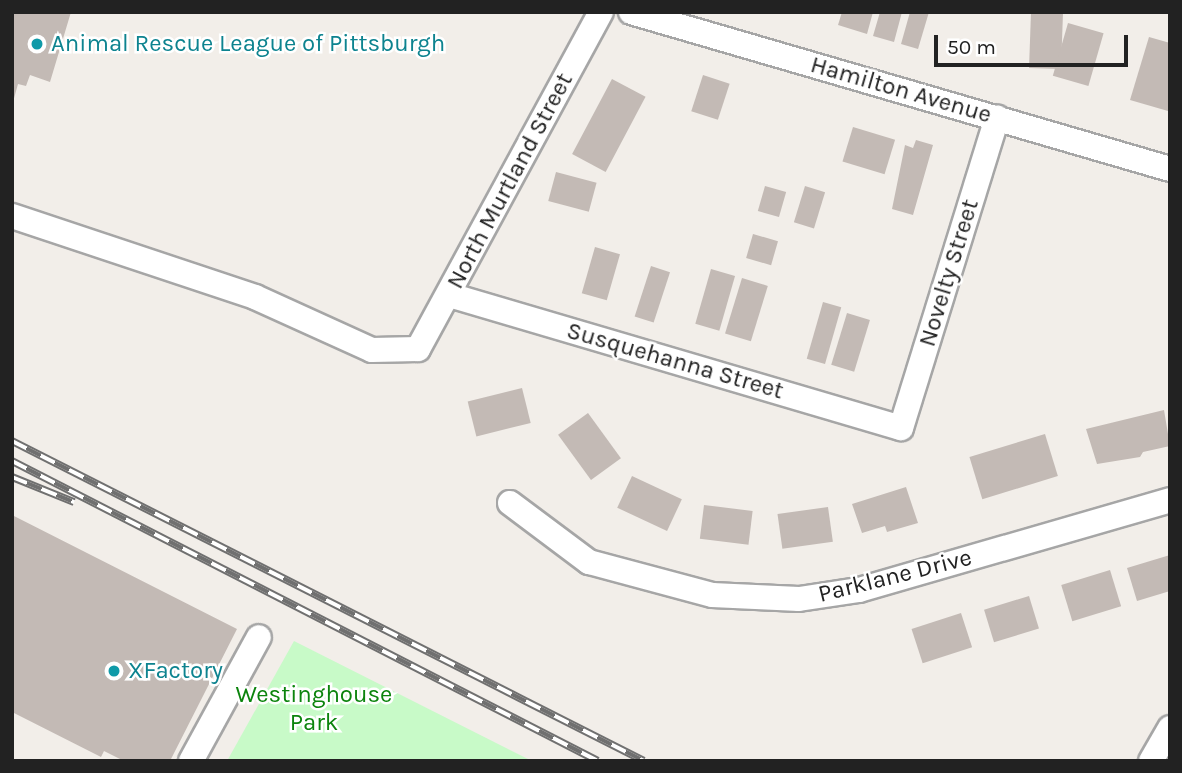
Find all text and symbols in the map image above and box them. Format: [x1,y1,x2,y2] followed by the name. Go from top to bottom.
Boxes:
[937,21,1131,65] scale bar
[51,30,445,58] place label: Animal Rescue League of Pittsburgh
[947,35,996,59] text: 50 m
[29,36,45,52] marker: Animal Rescue League of Pittsburgh
[807,50,995,130] street label: Hamilton Avenue
[441,68,579,294] street label: North Murtland Street
[913,196,985,350] street label: Novelty Street
[563,316,787,406] street label: Susquehanna Street
[815,543,975,609] street label: Parklane Drive
[128,657,223,685] place label: XFactory
[106,663,122,679] marker: XFactory
[236,681,392,737] park label: Westinghouse Park

